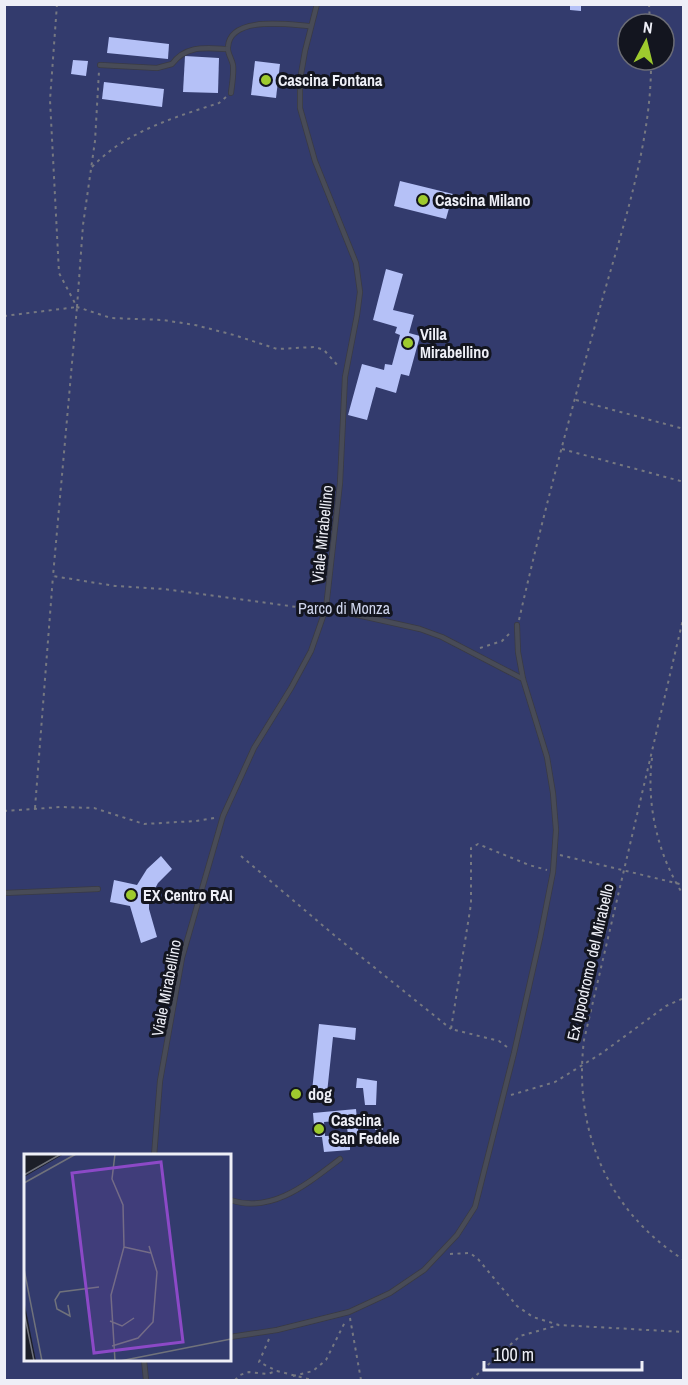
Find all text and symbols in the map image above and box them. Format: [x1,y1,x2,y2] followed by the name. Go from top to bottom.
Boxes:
[616,12,676,72] north arrow
[642,16,654,39] text: N
[278,69,383,91] place label: Cascina Fontana
[259,73,273,87] marker: Cascina Fontana
[435,189,531,211] place label: Cascina Milano
[416,193,430,207] marker: Cascina Milano
[420,323,489,363] place label: Villa Mirabellino
[401,336,415,350] marker: Villa Mirabellino
[306,484,338,584] street label: Viale Mirabellino
[298,597,391,619] park label: Parco di Monza
[561,881,619,1043] street label: Ex Ippodromo del Mirabello
[143,884,233,906] place label: EX Centro RAI
[124,888,138,902] marker: EX Centro RAI
[146,938,186,1038] street label: Viale Mirabellino
[308,1083,332,1105] place label: dog
[289,1087,303,1101] marker: dog
[331,1109,400,1149] place label: Cascina San Fedele
[312,1122,326,1136] marker: Cascina San Fedele
[24,1154,231,1361] inset map
[484,1334,642,1372] scale bar
[493,1342,534,1367] text: 100 m

